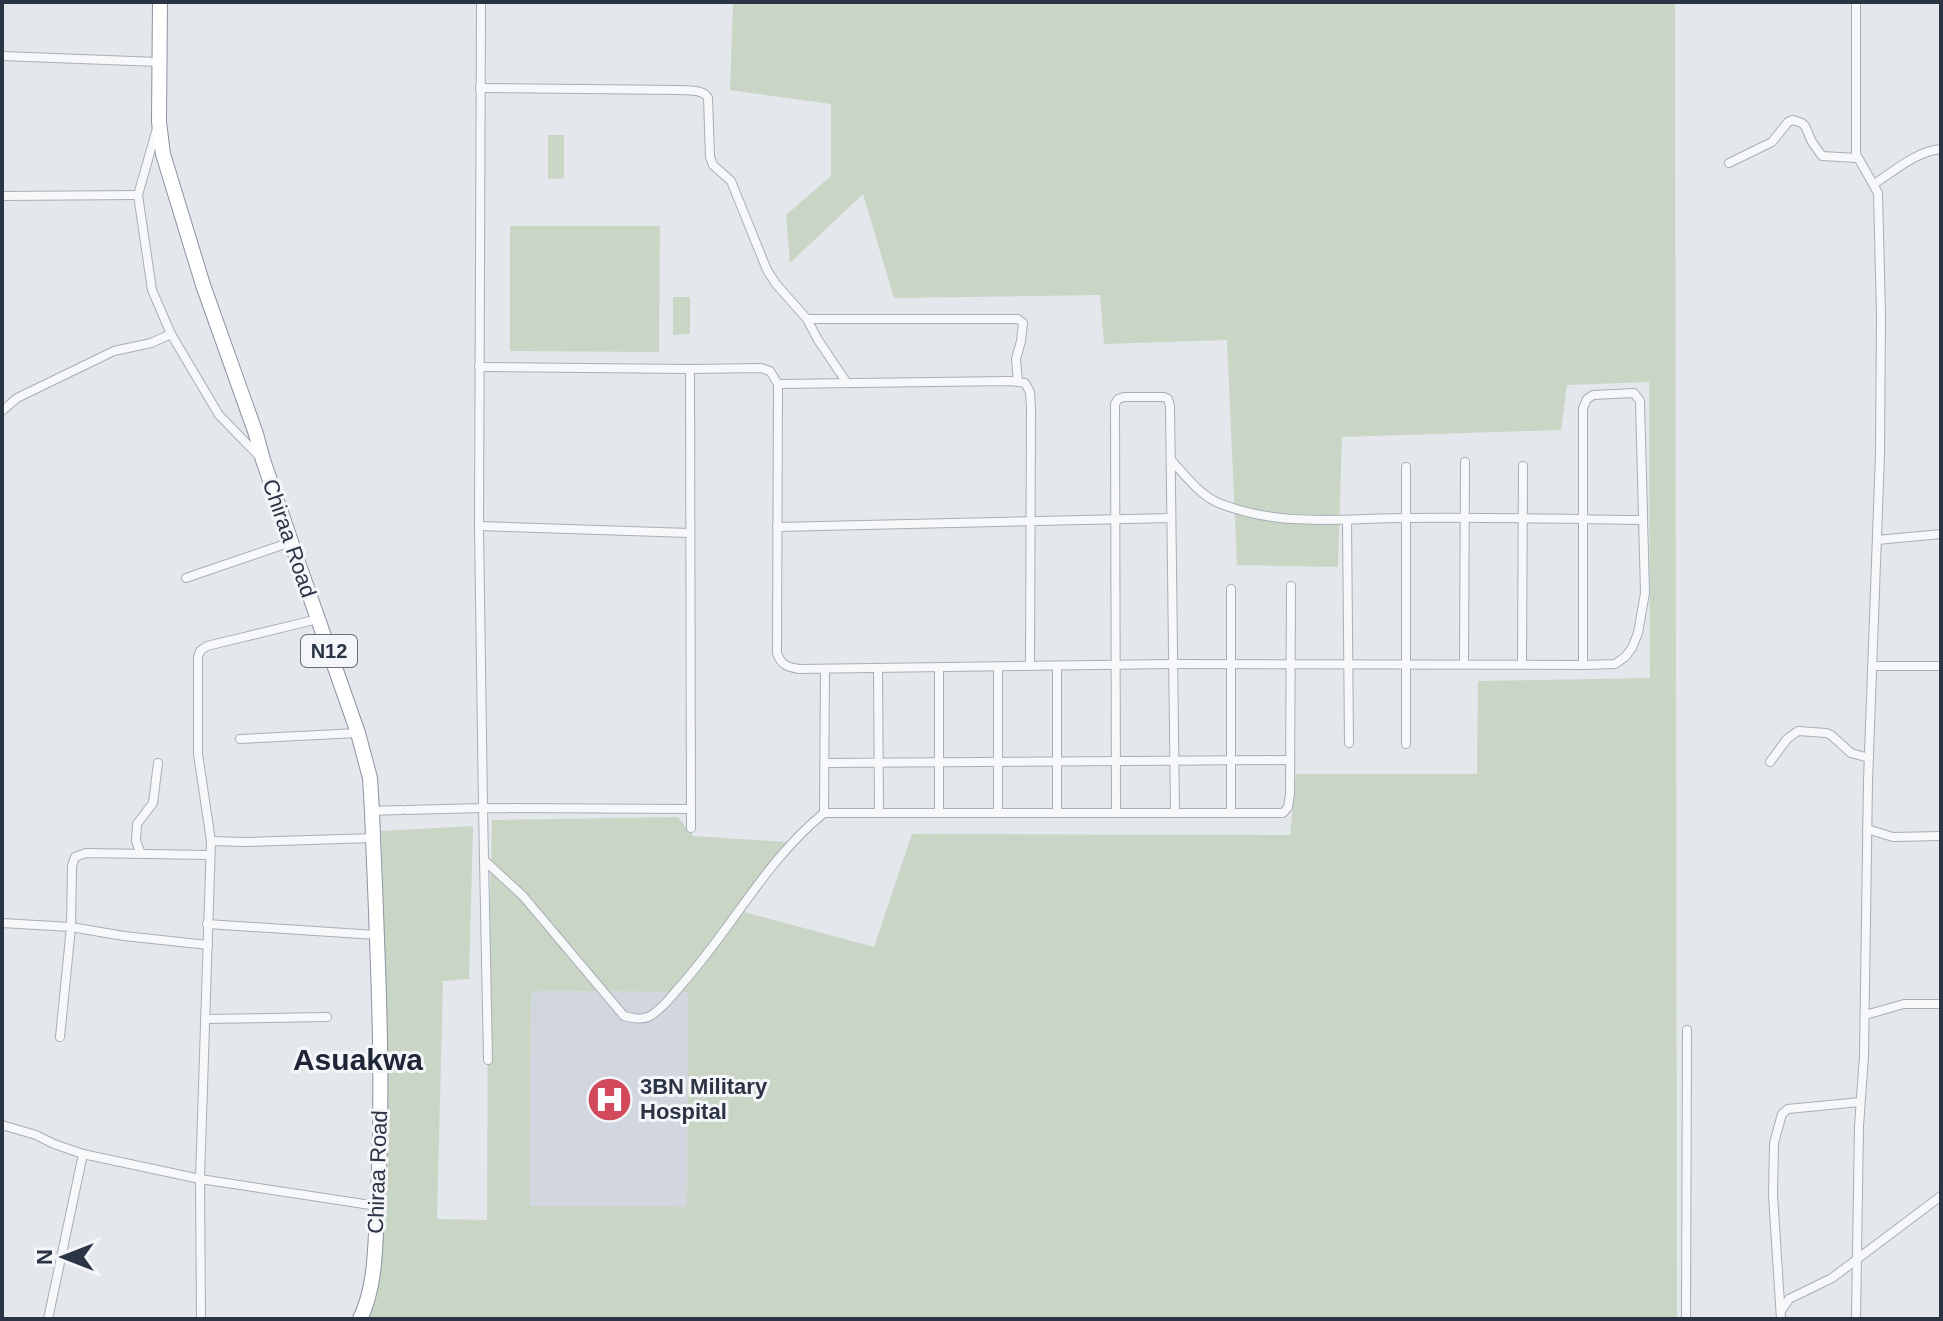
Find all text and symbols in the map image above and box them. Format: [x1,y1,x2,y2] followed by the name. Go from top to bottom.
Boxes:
[258,476,321,601] street label: Chiraa Road
[301,635,357,667] road number: N12
[293,1043,423,1076] district label: Asuakwa
[640,1074,768,1124] place label: 3BN Military Hospital
[585,1075,633,1123] hospital icon: 3BN Military Hospital
[363,1110,392,1234] street label: Chiraa Road
[24,1217,104,1297] north arrow
[32,1249,57,1265] text: N

